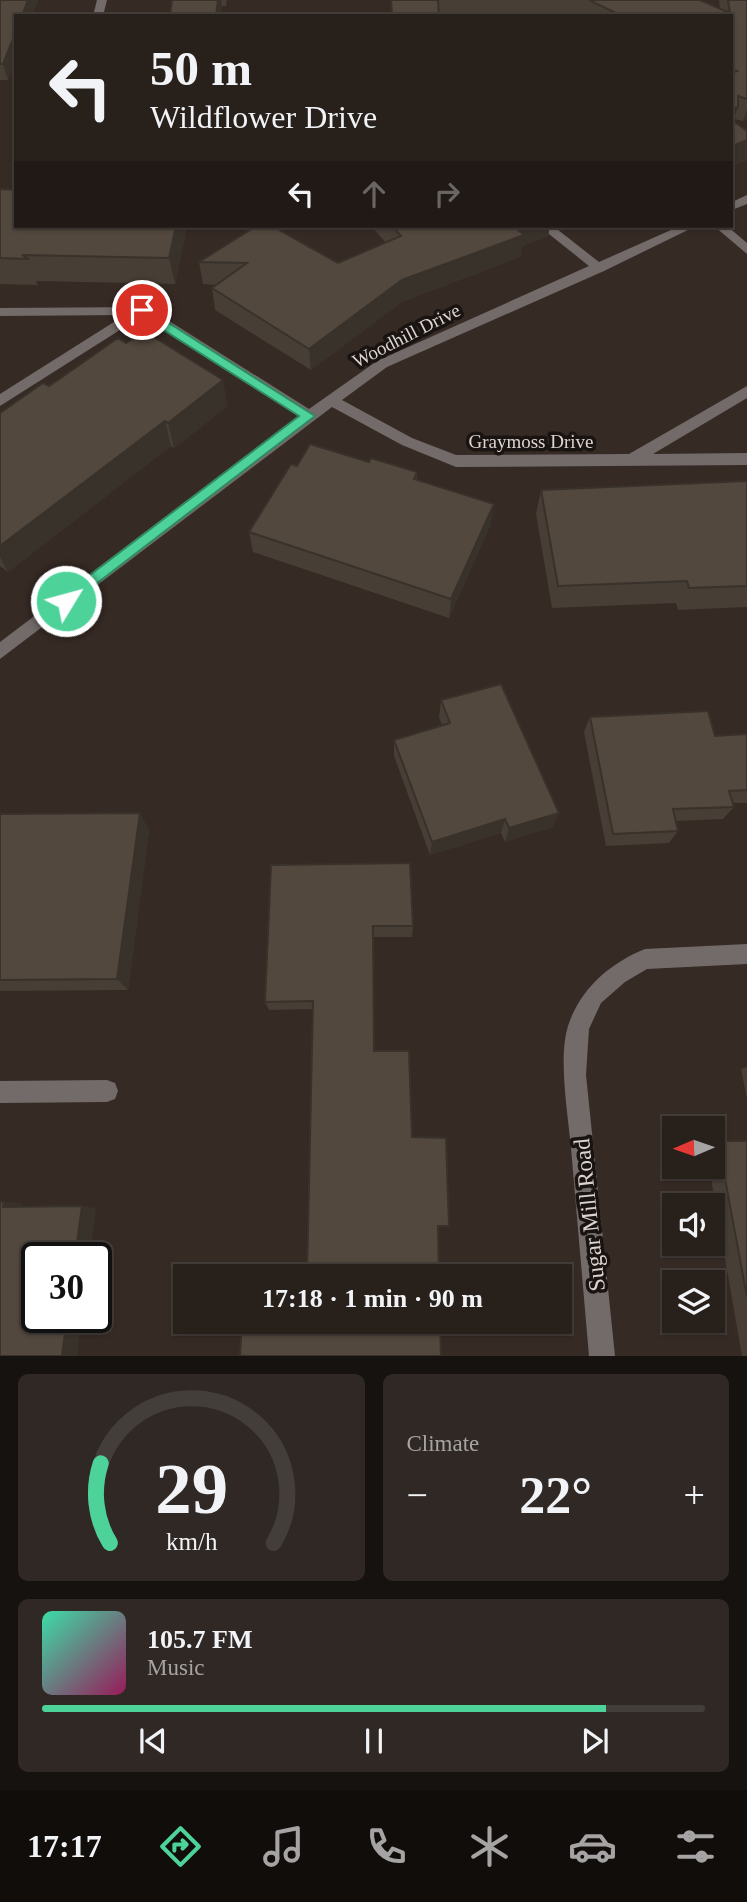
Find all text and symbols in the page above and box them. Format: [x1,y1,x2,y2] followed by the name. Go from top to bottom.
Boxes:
[150,41,252,96] text: 50 m
[35,42,126,133] icon: left
[150,99,377,135] text: Wildflower Drive
[282,175,320,213] icon: left
[355,175,393,213] icon: ahead
[428,175,466,213] icon: right
[112,280,172,340] pin
[123,291,161,329] icon: arrive
[349,299,464,372] street label: Woodhill Drive
[468,431,594,452] street label: Graymoss Drive
[29,564,103,638] position arrow
[662,1116,724,1180] north arrow
[662,1116,725,1333] map controls
[569,1137,610,1293] street label: Sugar Mill Road
[662,1193,725,1256] button: sound
[21,1242,112,1333] speed limit sign: 30
[662,1270,725,1333] button: layers
[262,1284,483,1313] text: 17:18 · 1 min · 90 m
[407,1431,479,1456] text: Climate
[155,1449,228,1530] text: 29
[519,1467,592,1524] text: 22°
[407,1474,428,1516] text: −
[684,1474,705,1516] text: +
[166,1528,217,1555] text: km/h
[147,1625,252,1654] text: 105.7 FM
[147,1655,205,1680] text: Music
[134,1722,172,1760] icon: previous
[355,1722,393,1760] icon: pause
[576,1722,614,1760] icon: next
[156,1822,205,1871] icon: directions
[259,1822,308,1871] icon: music
[362,1822,411,1871] icon: phone
[465,1822,514,1871] icon: climate
[568,1822,617,1871] icon: car
[671,1822,720,1871] icon: filters
[27,1828,102,1864] text: 17:17

